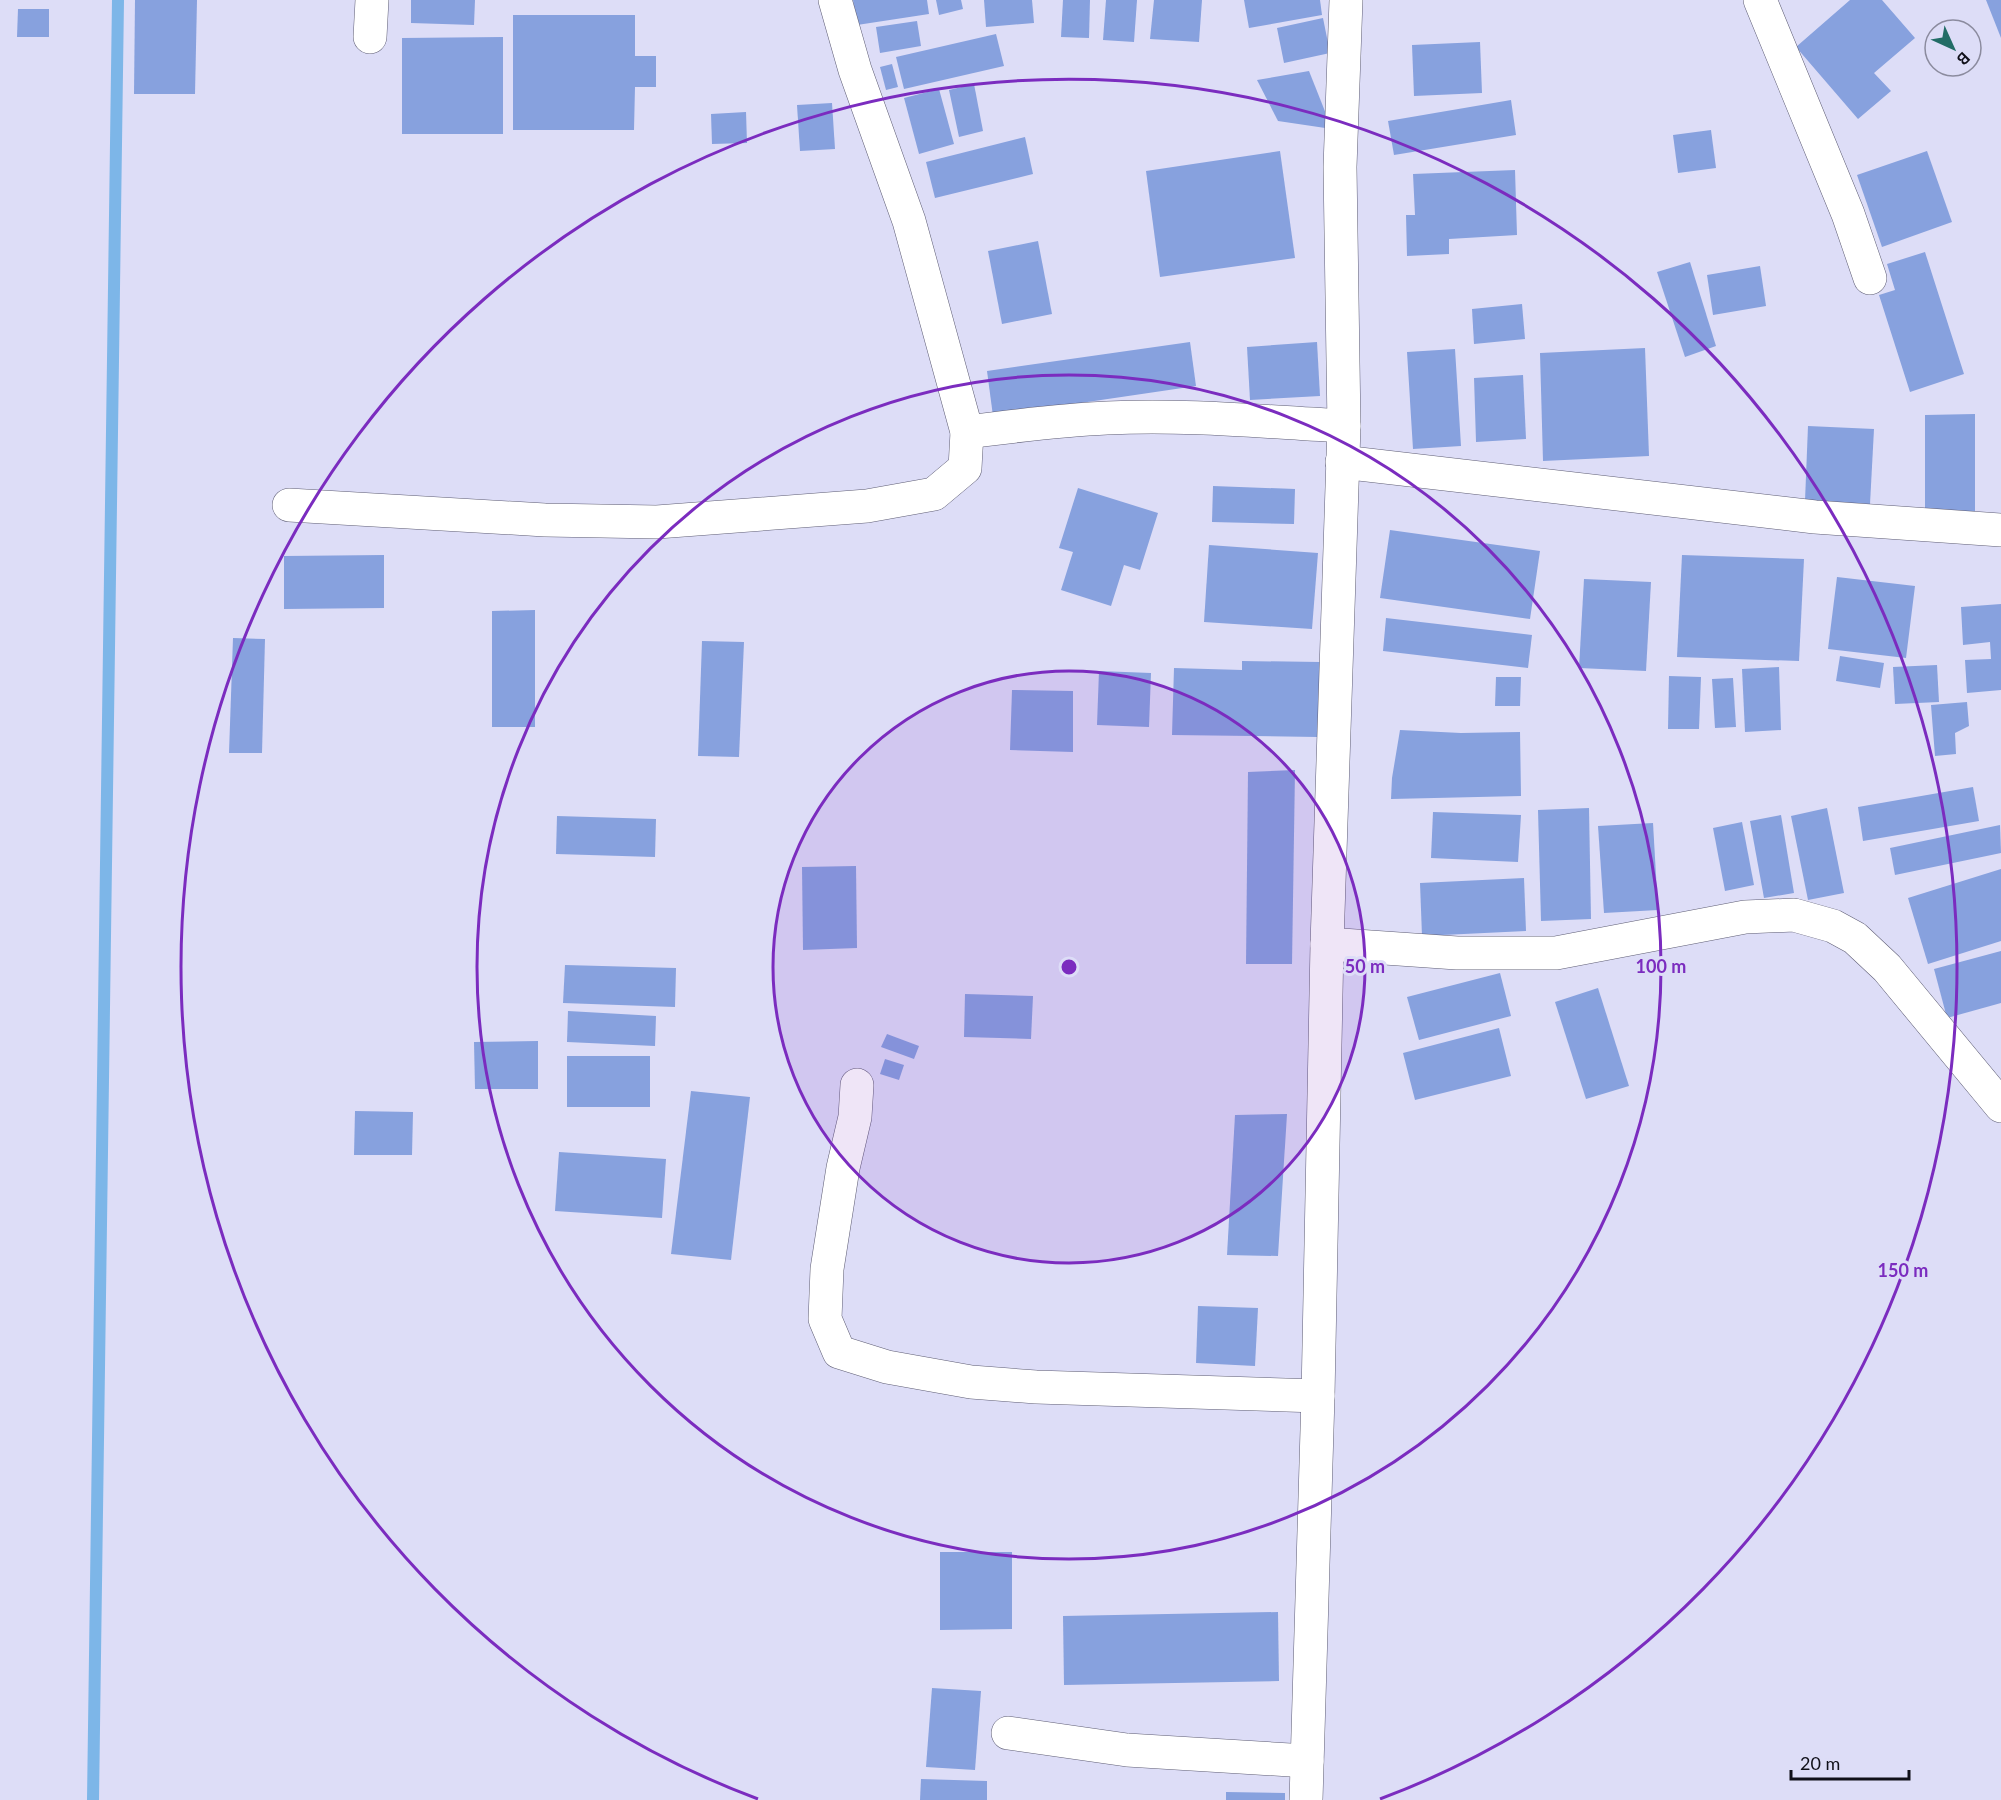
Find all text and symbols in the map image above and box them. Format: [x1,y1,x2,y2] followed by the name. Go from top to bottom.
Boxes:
[1923,18,1983,78] north arrow
[1954,49,1974,69] text: B
[1345,955,1385,977] text: 50 m
[1636,955,1686,977] text: 100 m
[1059,957,1079,977] centre of rings
[1878,1259,1928,1281] text: 150 m
[1791,1743,1910,1781] scale bar
[1800,1752,1840,1774] text: 20 m

